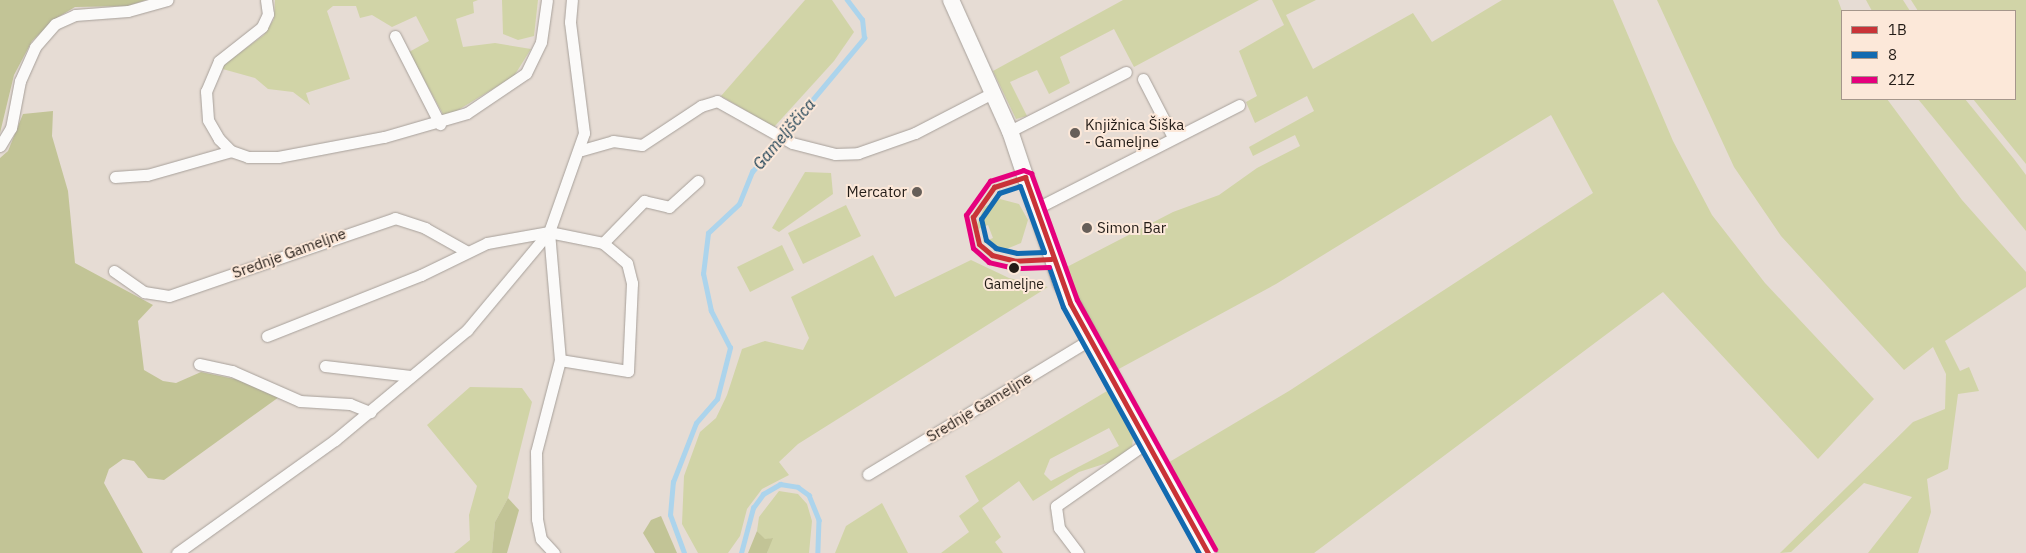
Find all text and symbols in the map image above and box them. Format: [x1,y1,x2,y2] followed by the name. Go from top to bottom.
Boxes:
[1841,10,2016,100] legend
[1888,20,1907,39] text: 1B
[1888,45,1897,64] text: 8
[1888,70,1915,89] text: 21Z
[749,95,819,173] water label: Gameljščica
[1085,115,1184,150] place label: Knjižnica Šiška - Gameljne
[1069,127,1081,139] marker: Knjižnica Šiška - Gameljne
[846,183,907,201] place label: Mercator
[911,186,923,198] marker: Mercator
[1097,219,1166,237] place label: Simon Bar
[1081,222,1093,234] marker: Simon Bar
[230,224,348,282] street label: Srednje Gameljne
[1009,263,1019,273] marker: Gameljne
[984,276,1044,292] place label: Gameljne
[923,369,1035,445] street label: Srednje Gameljne

